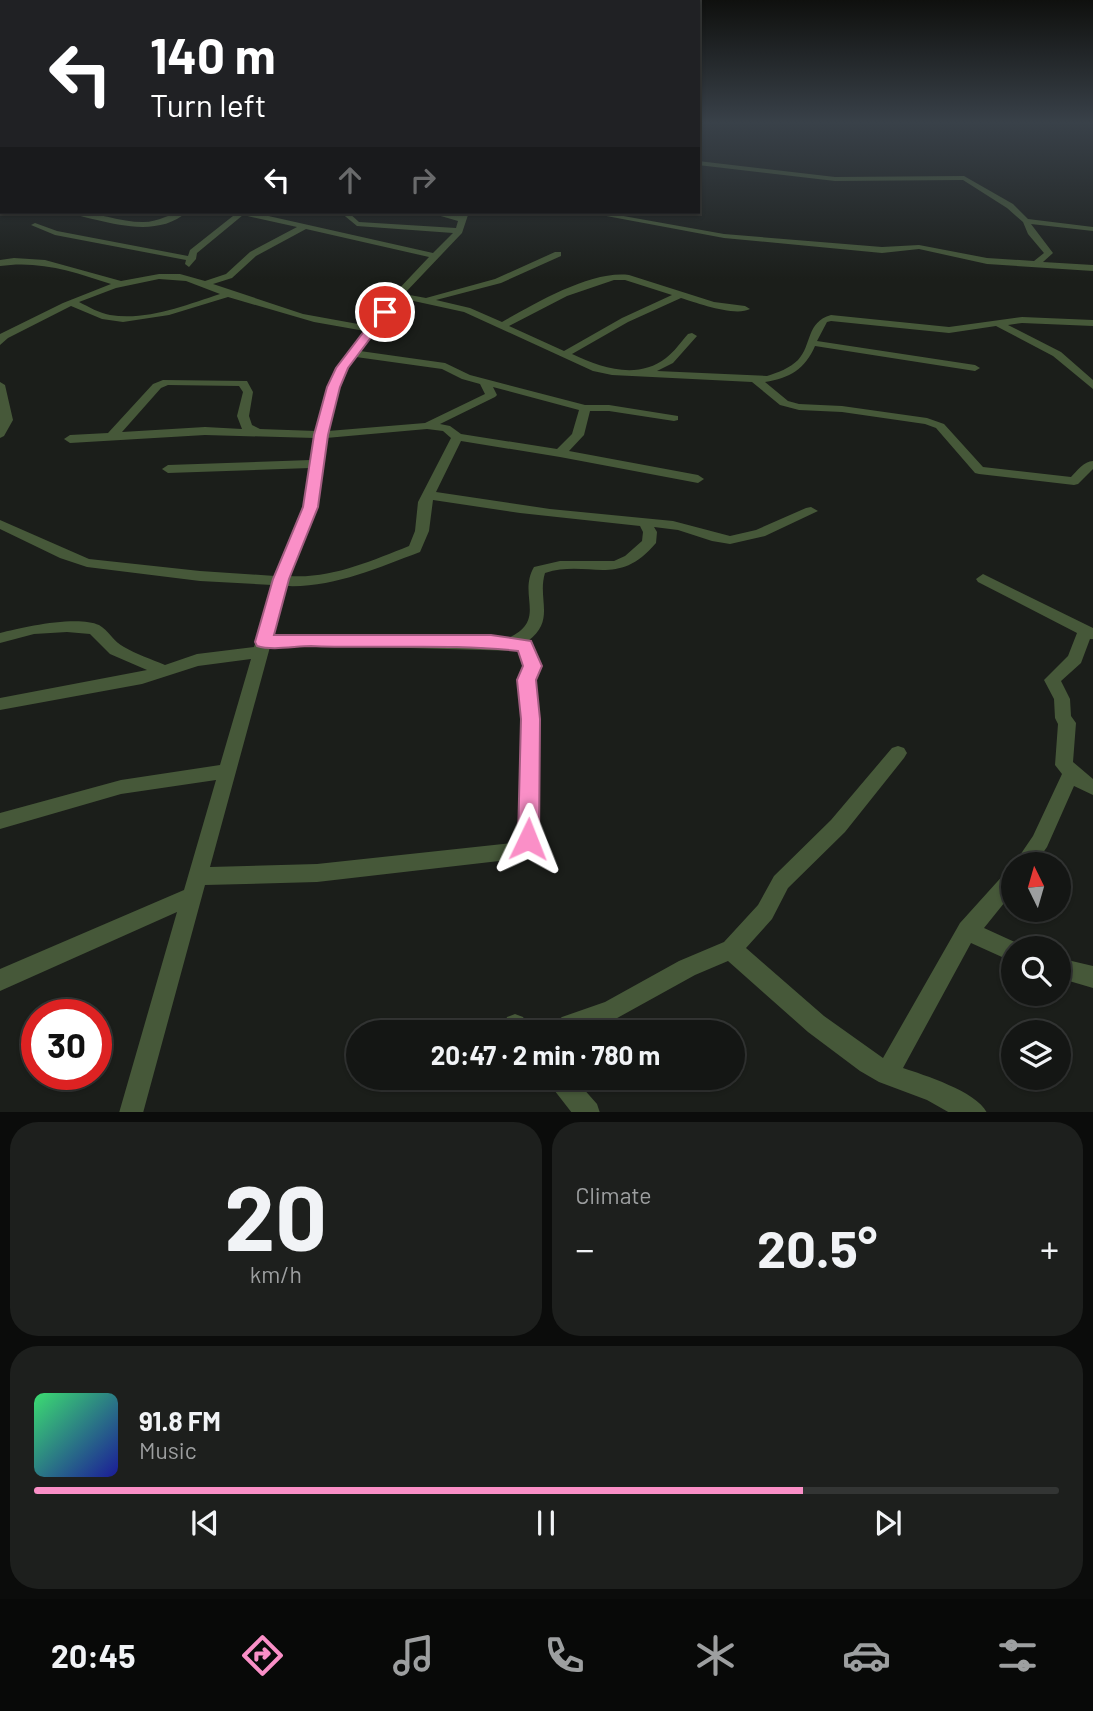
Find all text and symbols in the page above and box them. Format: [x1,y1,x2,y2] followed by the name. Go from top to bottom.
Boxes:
[150,25,276,84] text: 140 m
[35,28,126,119] icon: left
[150,85,267,123] text: Turn left
[258,161,296,199] icon: left
[331,161,369,199] icon: ahead
[404,161,442,199] icon: right
[355,282,415,342] pin
[366,293,404,331] icon: arrive
[491,802,565,876] position arrow
[1001,852,1071,922] north arrow
[1001,852,1071,1090] map controls
[1001,936,1071,1006] button: search
[21,999,112,1090] speed limit sign: 30
[1001,1020,1071,1090] button: layers
[431,1039,660,1070] text: 20:47 · 2 min · 780 m
[224,1160,327,1269] text: 20
[576,1181,652,1209] text: Climate
[757,1216,877,1278] text: 20.5°
[576,1225,595,1271] text: −
[1040,1225,1059,1271] text: +
[250,1260,302,1288] text: km/h
[139,1405,221,1436] text: 91.8 FM
[139,1436,197,1464] text: Music
[186,1504,224,1542] icon: previous
[527,1504,565,1542] icon: pause
[869,1504,907,1542] icon: next
[238,1631,287,1680] icon: directions
[389,1631,438,1680] icon: music
[540,1631,589,1680] icon: phone
[691,1631,740,1680] icon: climate
[842,1631,891,1680] icon: car
[993,1631,1042,1680] icon: filters
[51,1636,135,1674] text: 20:45

